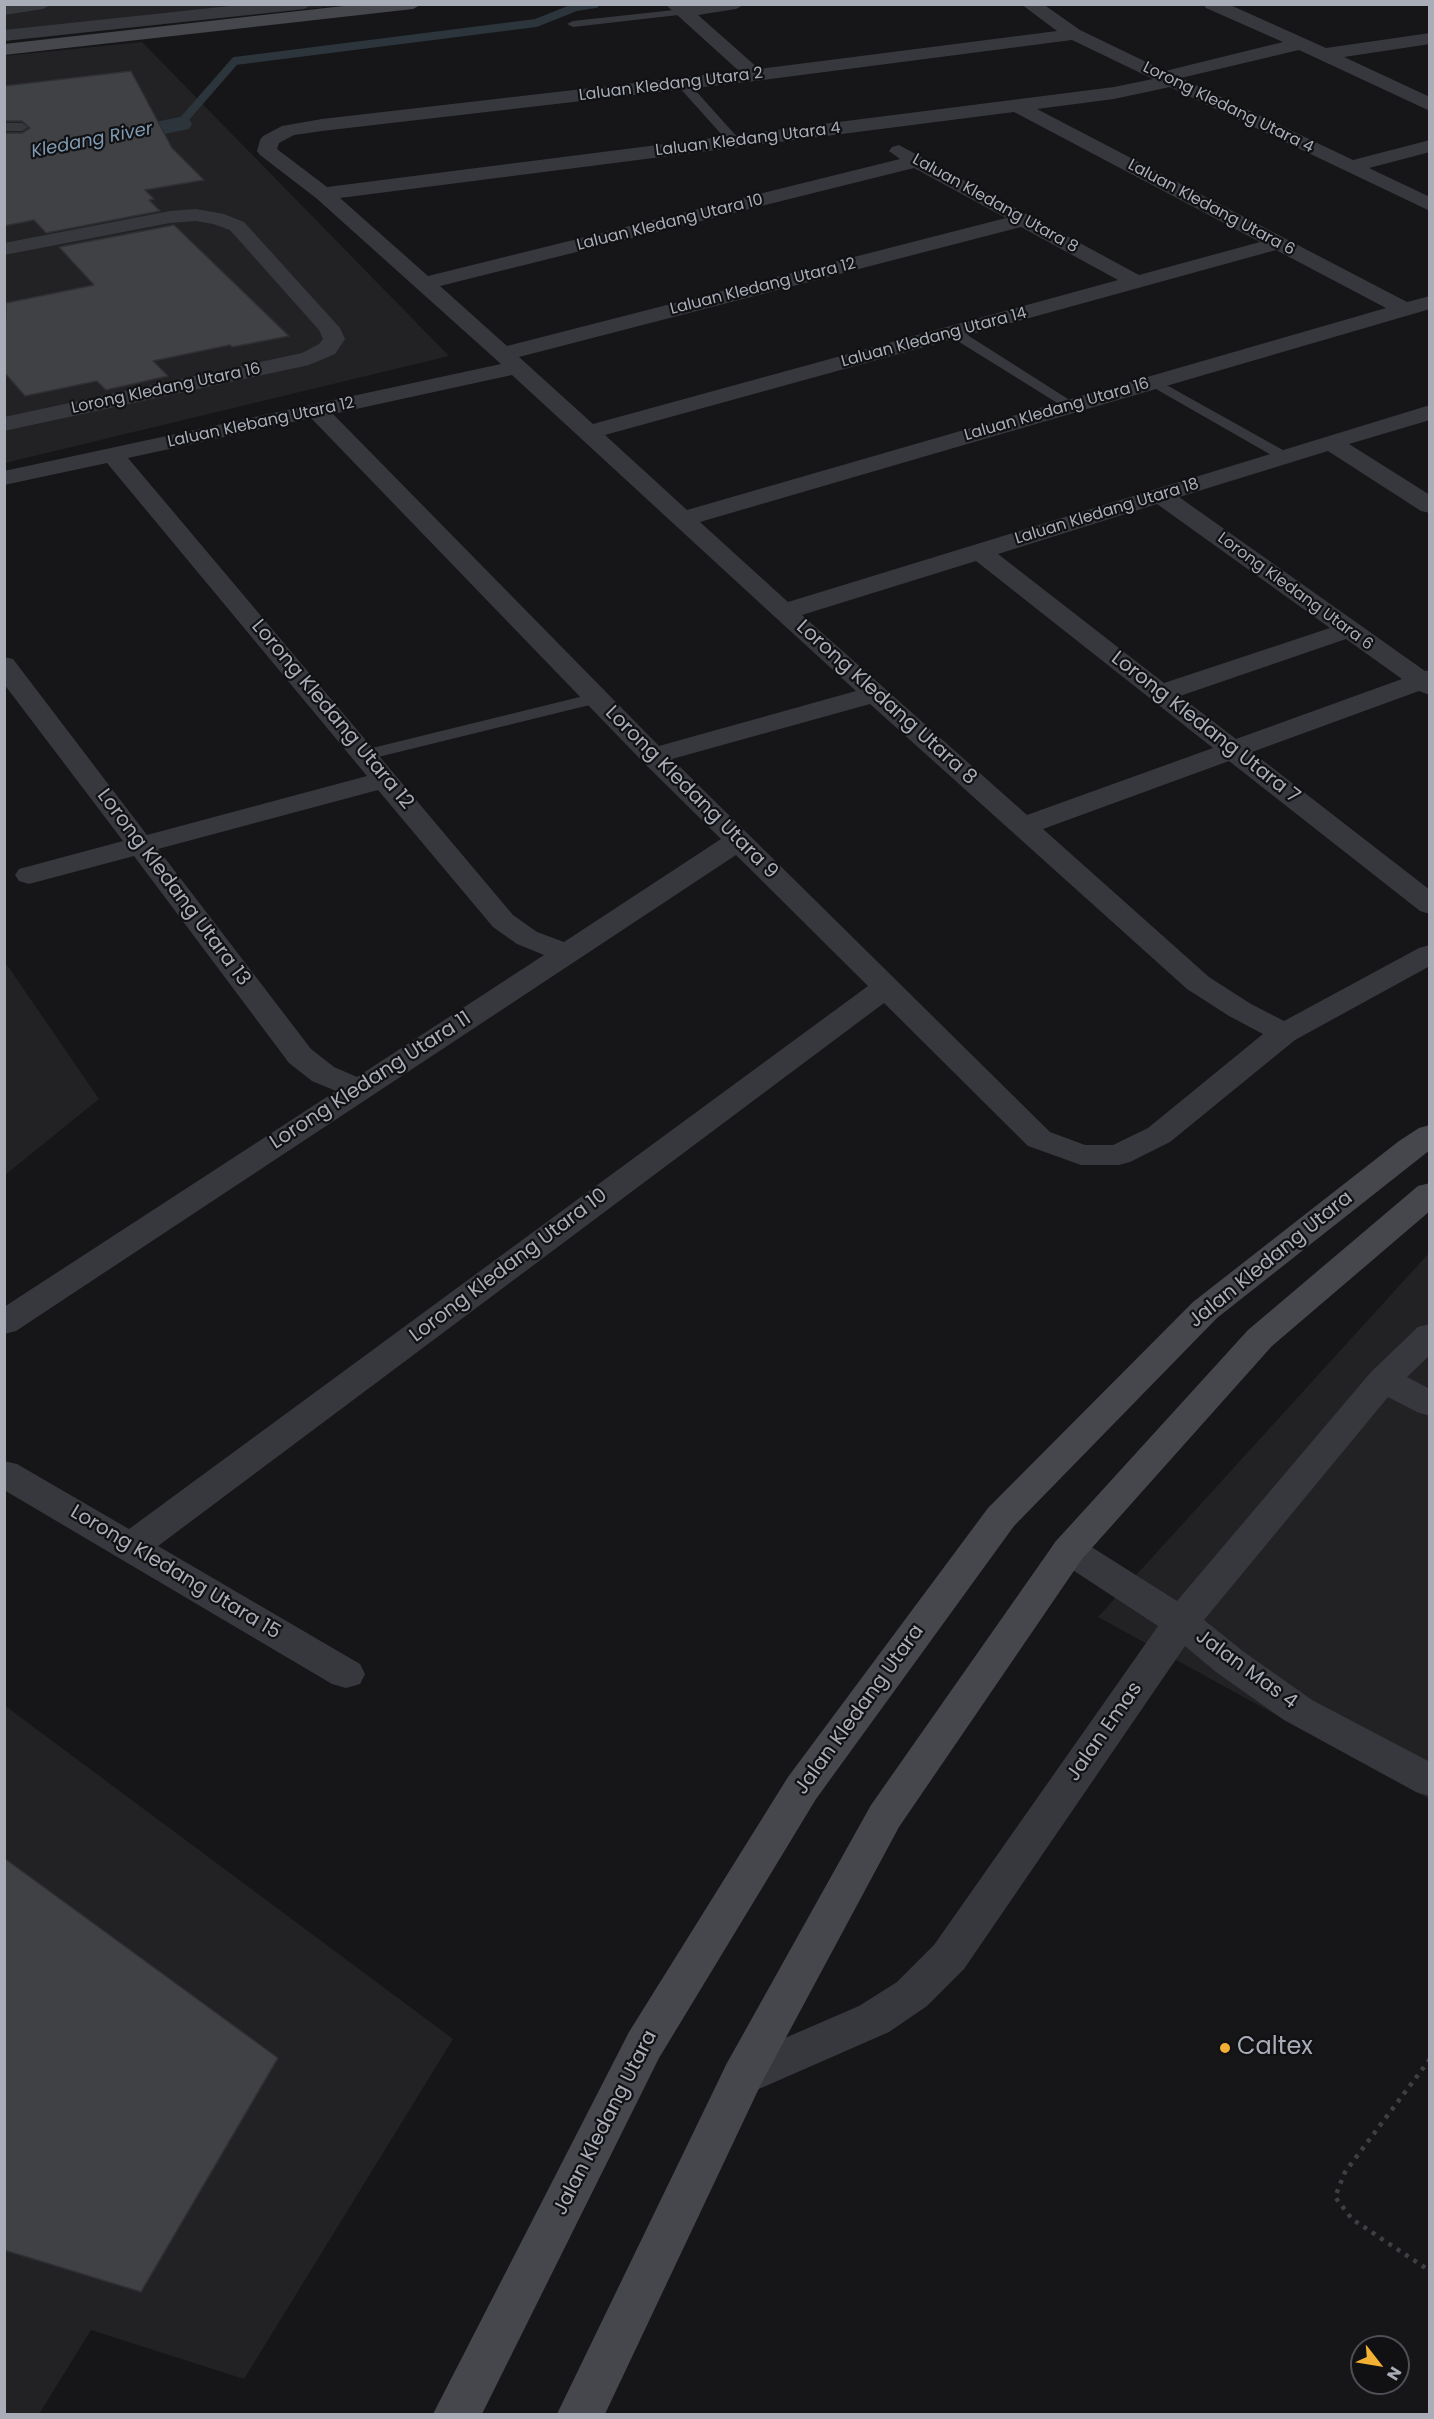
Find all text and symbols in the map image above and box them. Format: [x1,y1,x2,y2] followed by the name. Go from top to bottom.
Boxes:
[1139,58,1317,158] street label: Lorong Kledang Utara 4
[578,64,764,106] street label: Laluan Kledang Utara 2
[30,119,154,163] water label: Kledang River
[654,119,842,161] street label: Laluan Kledang Utara 4
[909,150,1081,258] street label: Laluan Kledang Utara 8
[1124,156,1298,260] street label: Laluan Kledang Utara 6
[575,191,765,255] street label: Laluan Kledang Utara 10
[668,255,858,319] street label: Laluan Kledang Utara 12
[839,304,1029,372] street label: Laluan Kledang Utara 14
[70,360,262,418] street label: Lorong Kledang Utara 16
[962,374,1152,446] street label: Laluan Kledang Utara 16
[166,394,356,452] street label: Laluan Klebang Utara 12
[1013,475,1201,549] street label: Laluan Kledang Utara 18
[1213,529,1377,655] street label: Lorong Kledang Utara 6
[246,615,418,815] street label: Lorong Kledang Utara 12
[791,616,981,790] street label: Lorong Kledang Utara 8
[1106,647,1304,809] street label: Lorong Kledang Utara 7
[600,702,782,884] street label: Lorong Kledang Utara 9
[91,785,255,991] street label: Lorong Kledang Utara 13
[266,1007,476,1155] street label: Lorong Kledang Utara 11
[406,1184,612,1348] street label: Lorong Kledang Utara 10
[1184,1186,1358,1334] street label: Jalan Kledang Utara
[66,1501,284,1645] street label: Lorong Kledang Utara 15
[790,1620,930,1800] street label: Jalan Kledang Utara
[1190,1625,1302,1715] street label: Jalan Mas 4
[1062,1678,1148,1786] street label: Jalan Emas
[549,2027,663,2219] street label: Jalan Kledang Utara
[1237,2034,1313,2062] place label: Caltex
[1218,2041,1232,2055] marker: Caltex
[1350,2335,1410,2395] north arrow
[1381,2362,1407,2385] text: N

